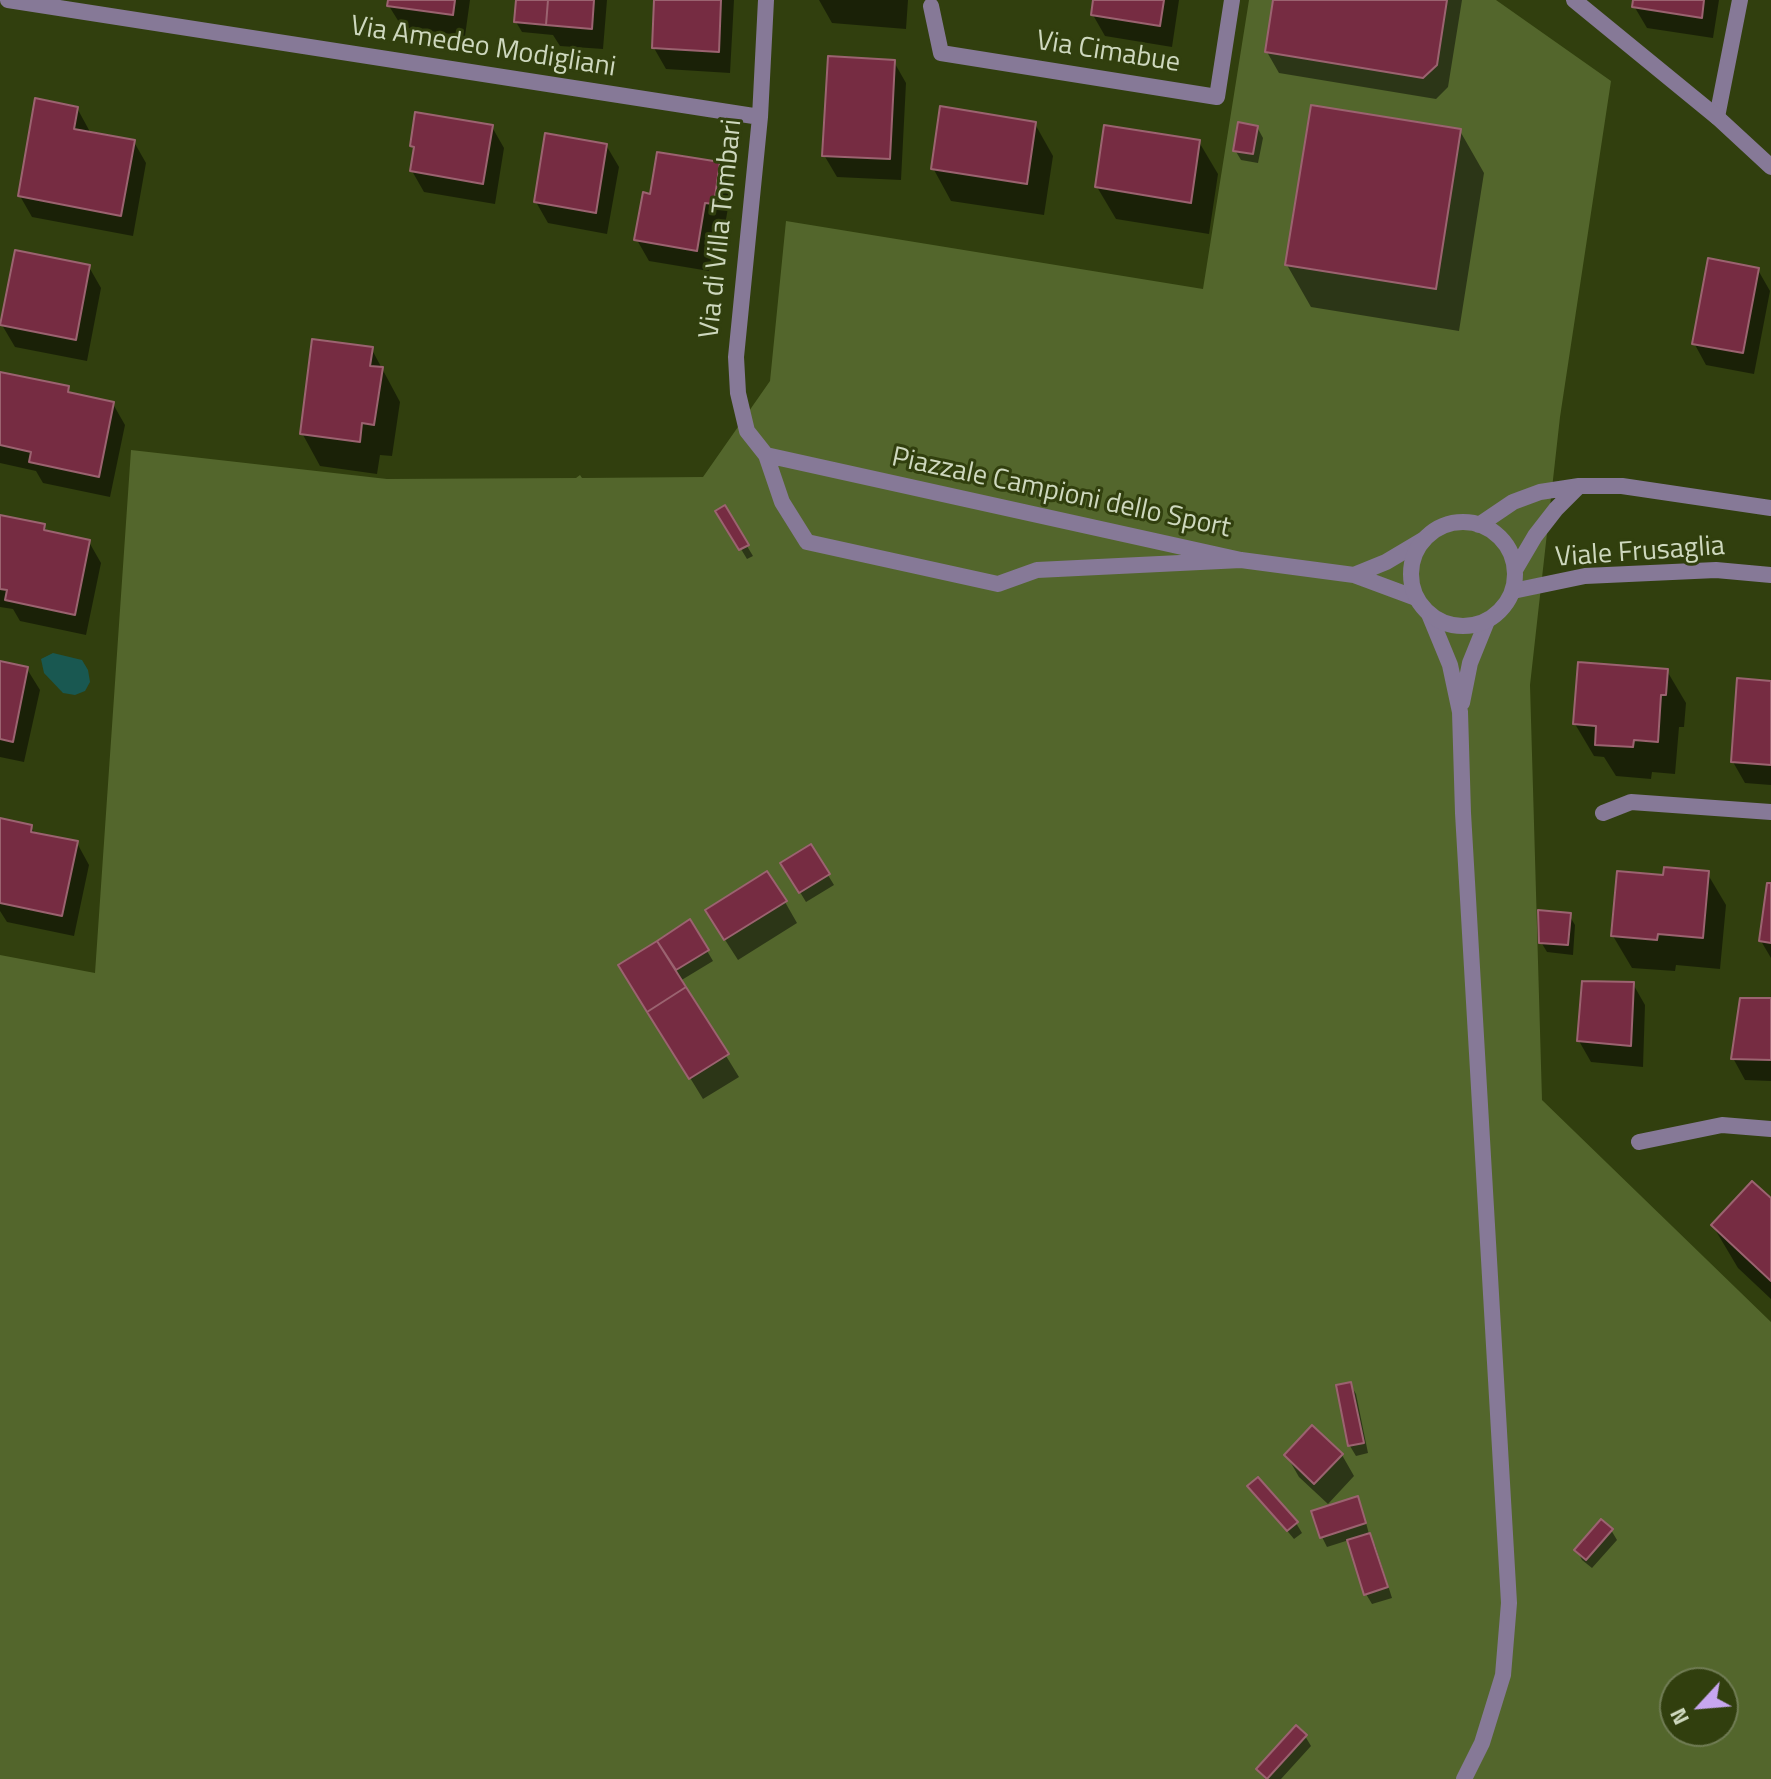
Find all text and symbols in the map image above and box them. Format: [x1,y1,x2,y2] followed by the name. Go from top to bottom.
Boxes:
[348,10,618,86] street label: Via Amedeo Modigliani
[1034,25,1182,81] street label: Via Cimabue
[694,118,750,340] street label: Via di Villa Tombari
[888,442,1234,546] street label: Piazzale Campioni dello Sport
[1554,530,1726,576] street label: Viale Frusaglia
[1659,1667,1739,1747] north arrow
[1661,1702,1698,1731] text: N

